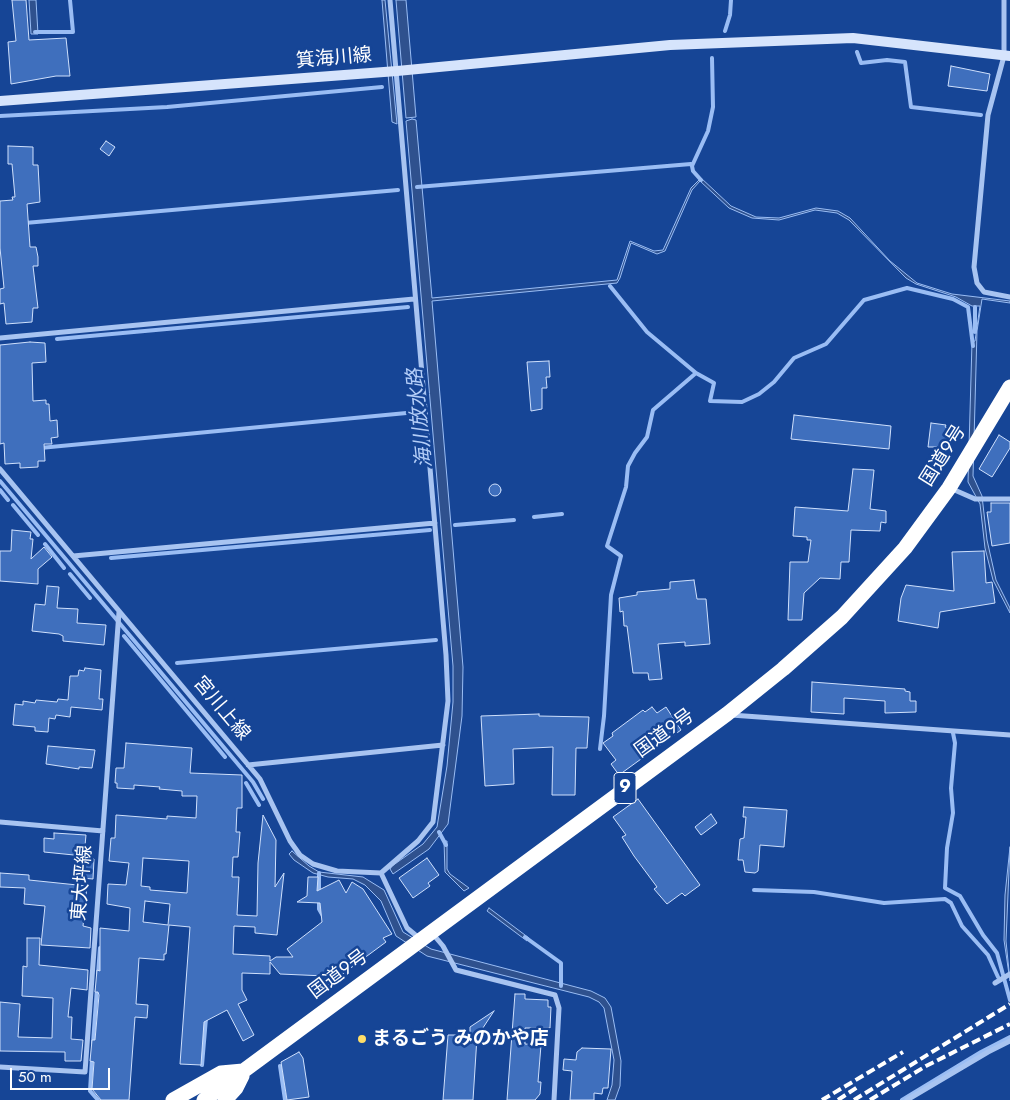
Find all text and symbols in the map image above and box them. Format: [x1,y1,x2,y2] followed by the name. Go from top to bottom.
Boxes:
[295,44,373,74] street label: 箕海川線
[404,367,438,469] water label: 海川放水路
[916,421,972,491] street label: 国道9号
[188,673,254,745] street label: 宮川上線
[631,705,699,763] street label: 国道9号
[614,772,636,804] road number: 9
[68,844,98,922] street label: 東大坪線
[305,945,373,1005] street label: 国道9号
[372,1028,549,1050] place label: まるごう みのかや店
[356,1033,368,1045] marker: まるごう みのかや店
[12,1058,112,1090] scale bar
[18,1066,52,1088] text: 50 m

